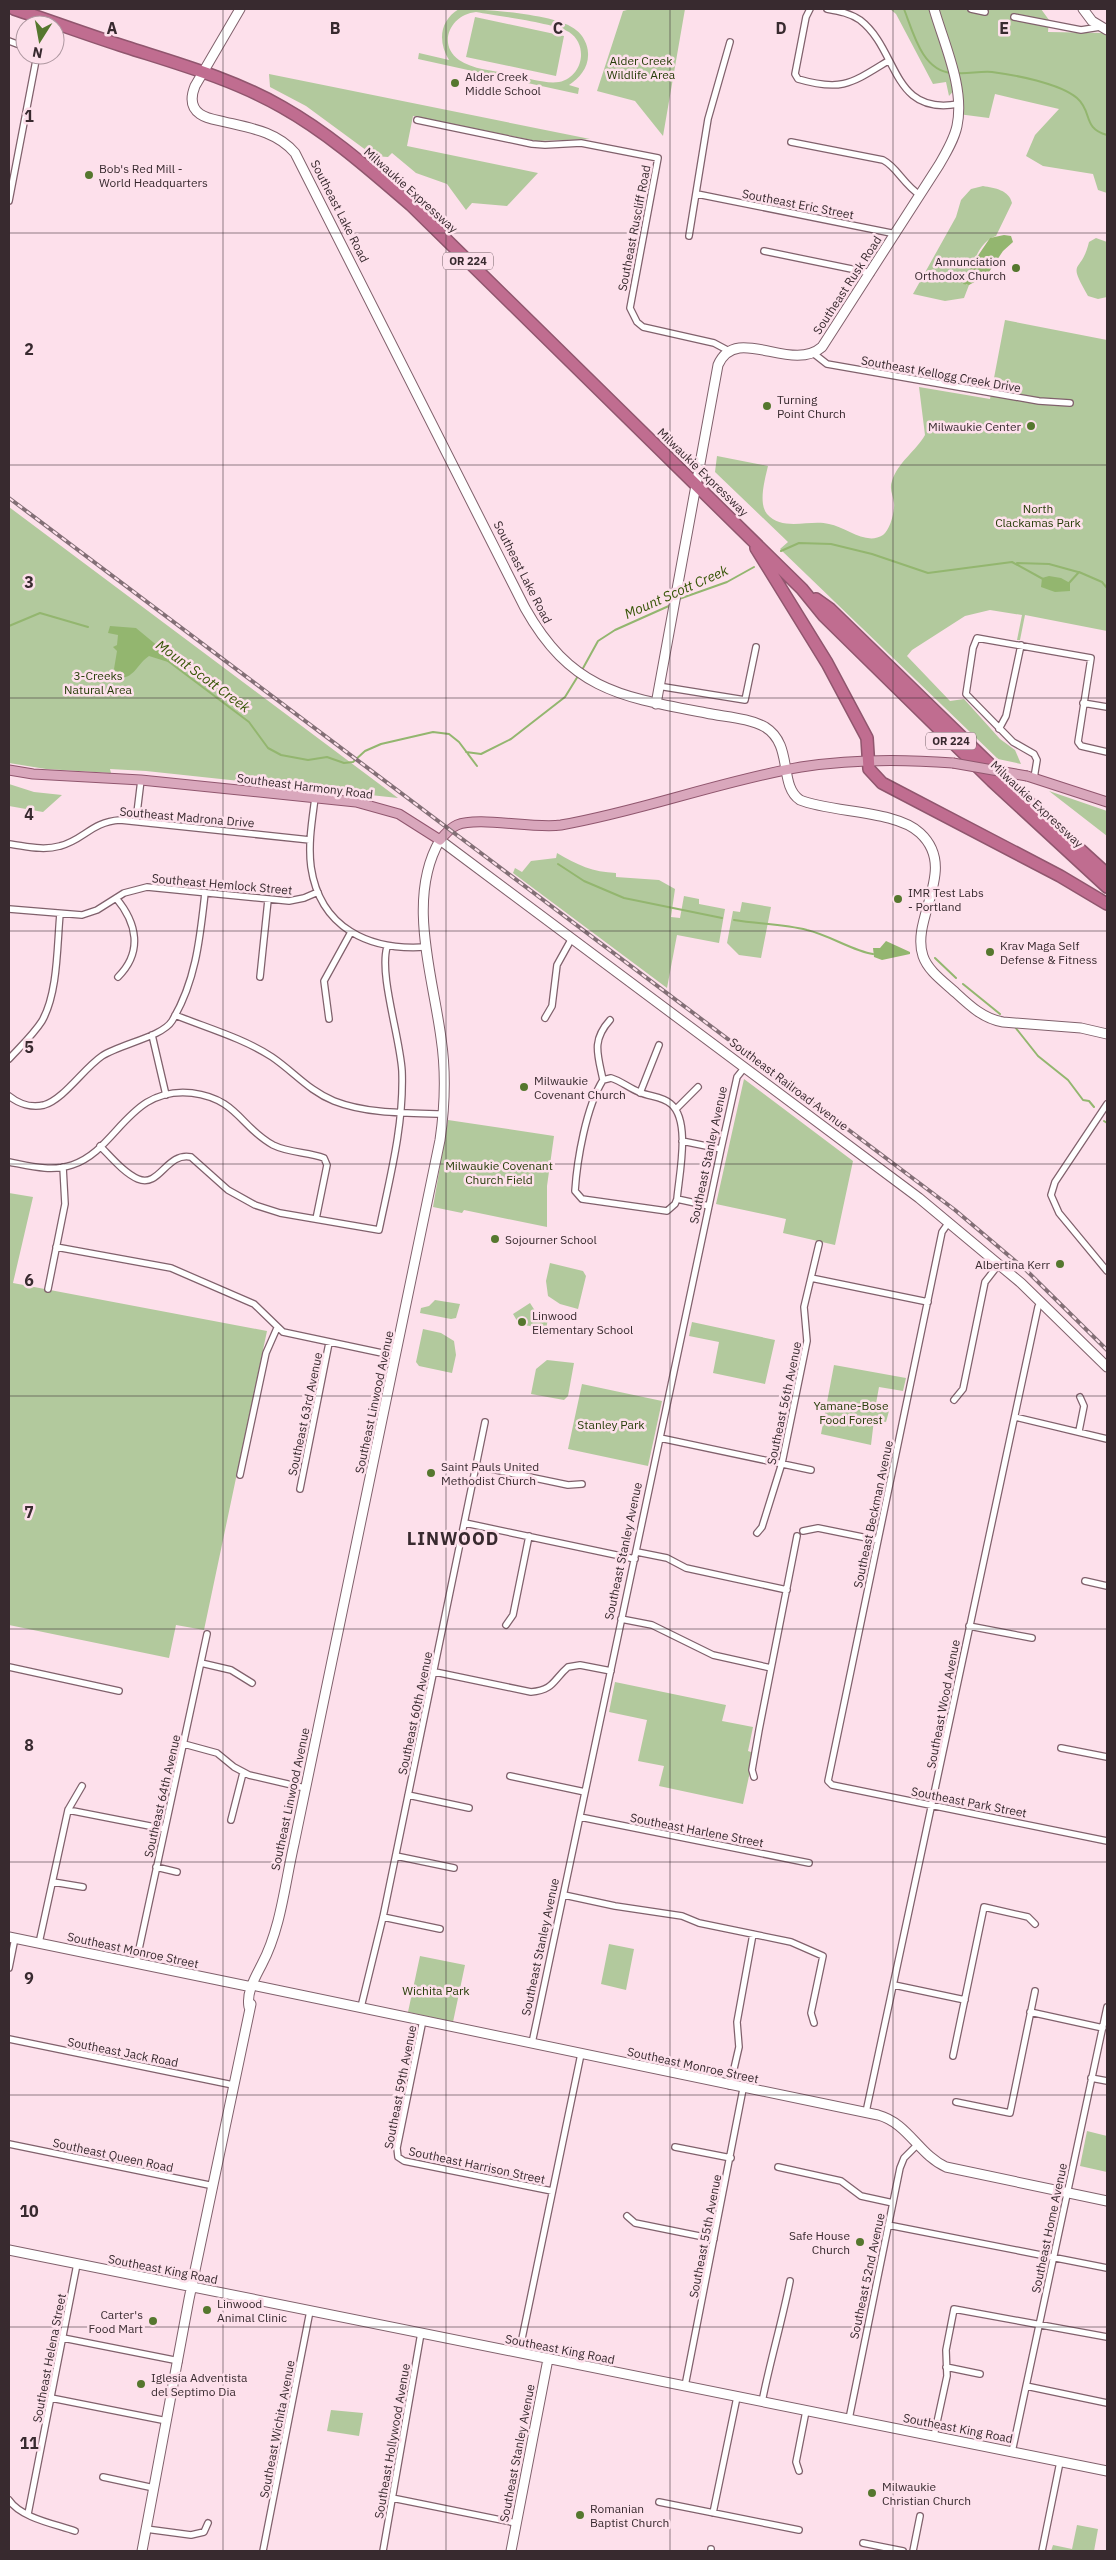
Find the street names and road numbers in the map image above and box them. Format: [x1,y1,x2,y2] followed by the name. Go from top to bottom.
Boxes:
[361,144,461,236] street label: Milwaukie Expressway
[308,157,372,265] street label: Southeast Lake Road
[614,164,654,292] street label: Southeast Ruscliff Road
[741,186,855,222] street label: Southeast Eric Street
[810,233,884,337] street label: Southeast Rusk Road
[443,252,493,270] road number: OR 224
[860,353,1022,396] street label: Southeast Kellogg Creek Drive
[654,425,752,519] street label: Milwaukie Expressway
[491,518,555,626] street label: Southeast Lake Road
[926,732,976,749] road number: OR 224
[988,757,1086,851] street label: Milwaukie Expressway
[236,770,374,802] street label: Southeast Harmony Road
[119,804,256,830] street label: Southeast Madrona Drive
[151,870,293,898] street label: Southeast Hemlock Street
[727,1034,852,1134] street label: Southeast Railroad Avenue
[686,1084,730,1225] street label: Southeast Stanley Avenue
[352,1329,397,1475] street label: Southeast Linwood Avenue
[764,1340,804,1466] street label: Southeast 56th Avenue
[285,1350,326,1477] street label: Southeast 63rd Avenue
[850,1438,896,1589] street label: Southeast Beckman Avenue
[601,1480,645,1621] street label: Southeast Stanley Avenue
[923,1638,963,1770] street label: Southeast Wood Avenue
[395,1650,435,1776] street label: Southeast 60th Avenue
[268,1726,313,1872] street label: Southeast Linwood Avenue
[141,1733,184,1859] street label: Southeast 64th Avenue
[910,1783,1028,1821] street label: Southeast Park Street
[629,1810,765,1850] street label: Southeast Harlene Street
[518,1876,562,2017] street label: Southeast Stanley Avenue
[66,1929,200,1971] street label: Southeast Monroe Street
[381,2023,419,2150] street label: Southeast 59th Avenue
[66,2034,180,2070] street label: Southeast Jack Road
[626,2044,760,2086] street label: Southeast Monroe Street
[51,2135,175,2175] street label: Southeast Queen Road
[407,2143,547,2187] street label: Southeast Harrison Street
[1028,2161,1070,2294] street label: Southeast Home Avenue
[686,2172,724,2299] street label: Southeast 55th Avenue
[846,2211,888,2340] street label: Southeast 52nd Avenue
[107,2251,219,2287] street label: Southeast King Road
[29,2292,69,2424] street label: Southeast Helena Street
[504,2331,616,2367] street label: Southeast King Road
[256,2358,298,2499] street label: Southeast Wichita Avenue
[371,2362,413,2520] street label: Southeast Hollywood Avenue
[496,2382,538,2523] street label: Southeast Stanley Avenue
[902,2410,1014,2446] street label: Southeast King Road

